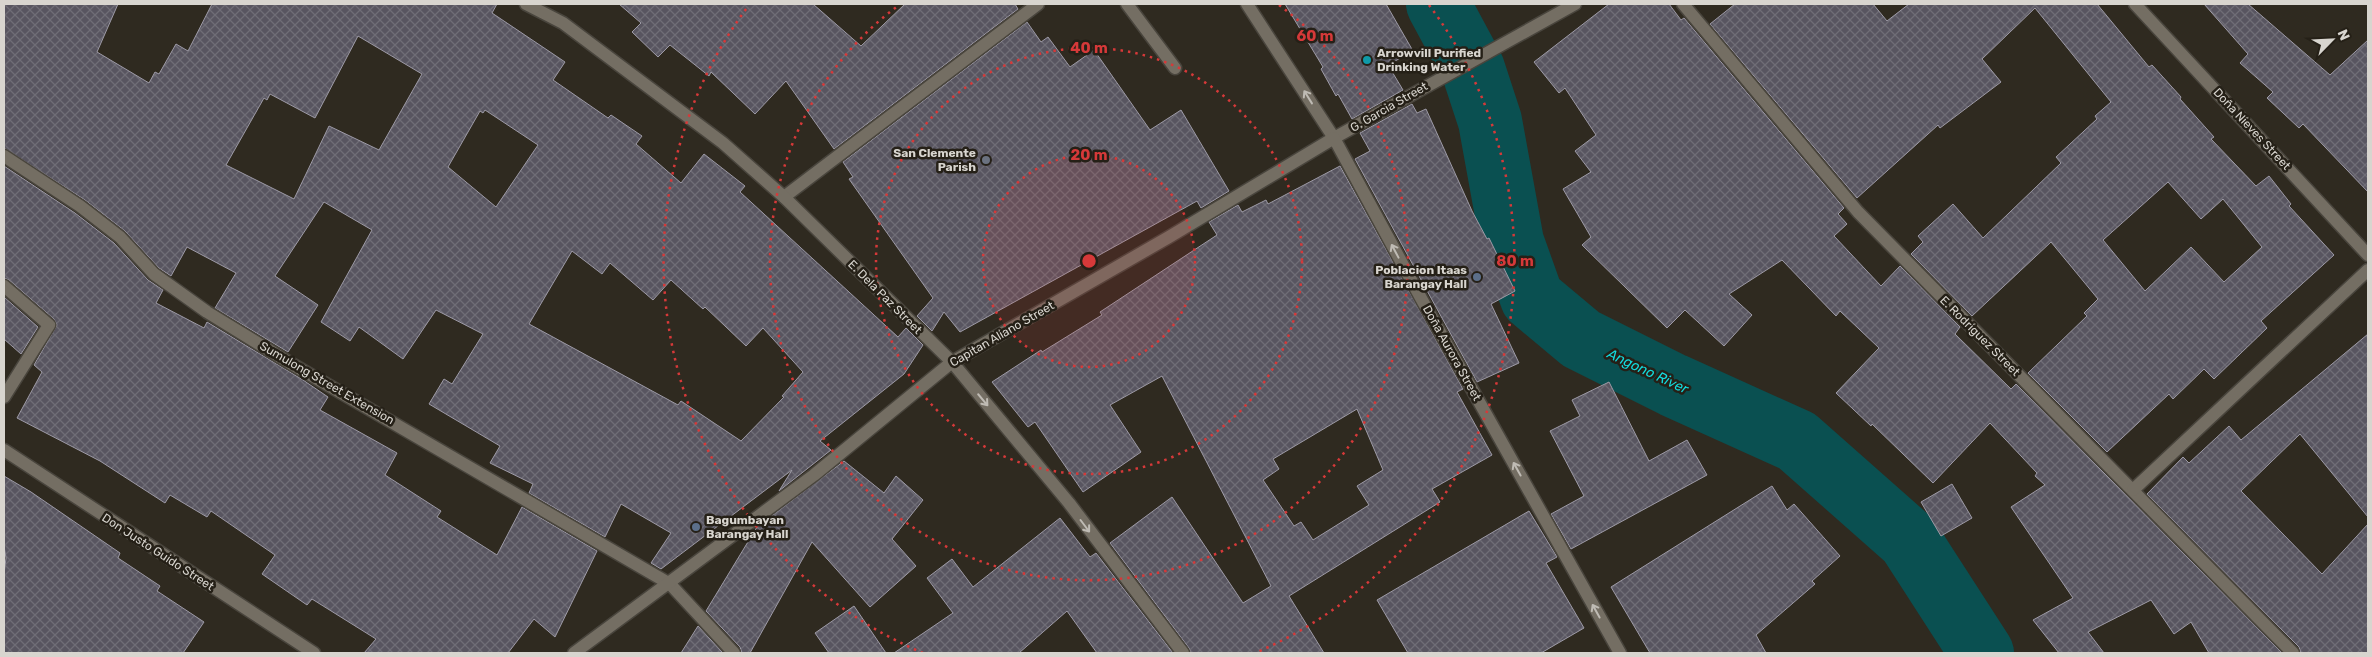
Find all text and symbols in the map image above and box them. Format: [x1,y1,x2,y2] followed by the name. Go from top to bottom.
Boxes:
[2307,15,2357,65] north arrow
[1297,27,1333,45] text: 60 m
[2334,27,2353,43] text: N
[1070,39,1108,57] text: 40 m
[1377,46,1481,74] place label: Arrowvill Purified Drinking Water
[1361,54,1373,66] marker: Arrowvill Purified Drinking Water
[1348,79,1430,135] street label: G. Garcia Street
[2211,85,2294,173] street label: Doña Nieves Street
[1303,91,1313,105] one-way arrow
[893,146,976,174] place label: San Clemente Parish
[1071,146,1107,164] text: 20 m
[980,154,992,166] marker: San Clemente Parish
[1390,243,1400,258] one-way arrow
[1080,252,1098,270] centre of rings
[1496,252,1534,270] text: 80 m
[845,257,925,337] street label: E. Dela Paz Street
[1375,263,1467,291] place label: Poblacion Itaas Barangay Hall
[1471,271,1483,283] marker: Poblacion Itaas Barangay Hall
[1937,293,2023,379] street label: E. Rodriguez Street
[947,298,1057,370] street label: Capitan Aliano Street
[1420,303,1484,403] street label: Doña Aurora Street
[257,339,397,427] street label: Sumulong Street Extension
[1604,345,1692,398] water label: Angono River
[977,393,988,406] one-way arrow
[1512,461,1522,476] one-way arrow
[99,511,217,594] street label: Don Justo Guido Street
[706,513,788,541] place label: Bagumbayan Barangay Hall
[1080,519,1091,532] one-way arrow
[690,521,702,533] marker: Bagumbayan Barangay Hall
[1591,604,1601,618] one-way arrow

